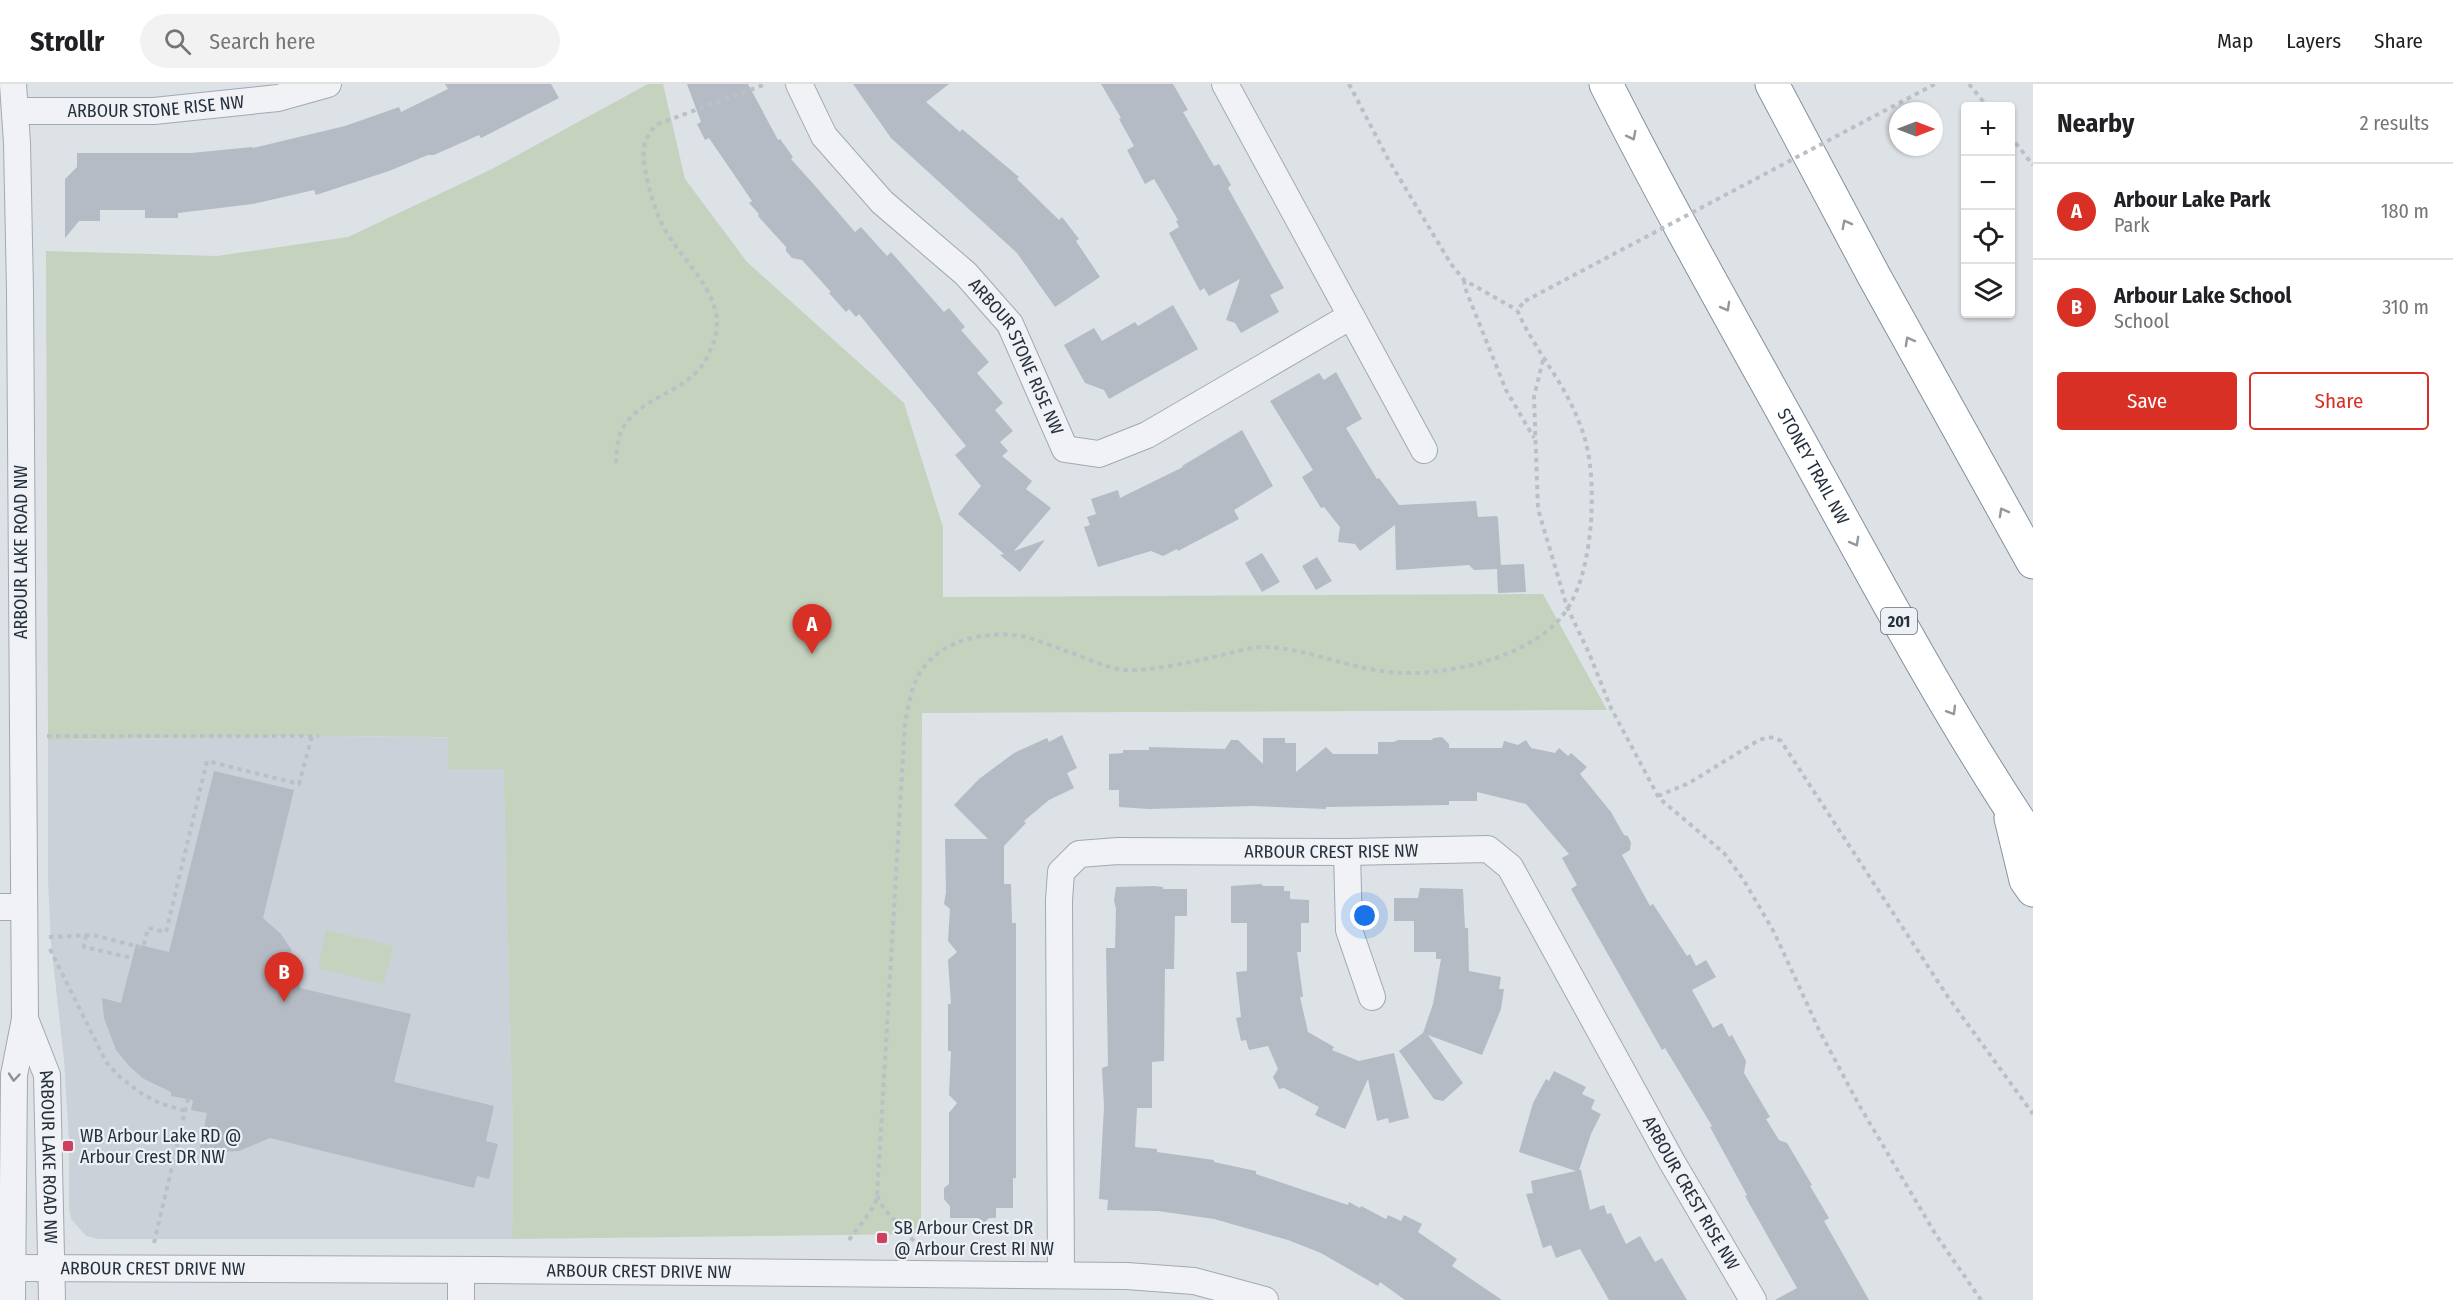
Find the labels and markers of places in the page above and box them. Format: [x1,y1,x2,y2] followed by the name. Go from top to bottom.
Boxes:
[792,604,832,654] pin: A
[264,952,304,1002] pin: B
[80,1125,241,1168] place label: WB Arbour Lake RD @ Arbour Crest DR NW
[61,1139,75,1153] marker: WB Arbour Lake RD @ Arbour Crest DR NW
[894,1217,1055,1260] place label: SB Arbour Crest DR @ Arbour Crest RI NW
[875,1231,889,1245] marker: SB Arbour Crest DR @ Arbour Crest RI NW

